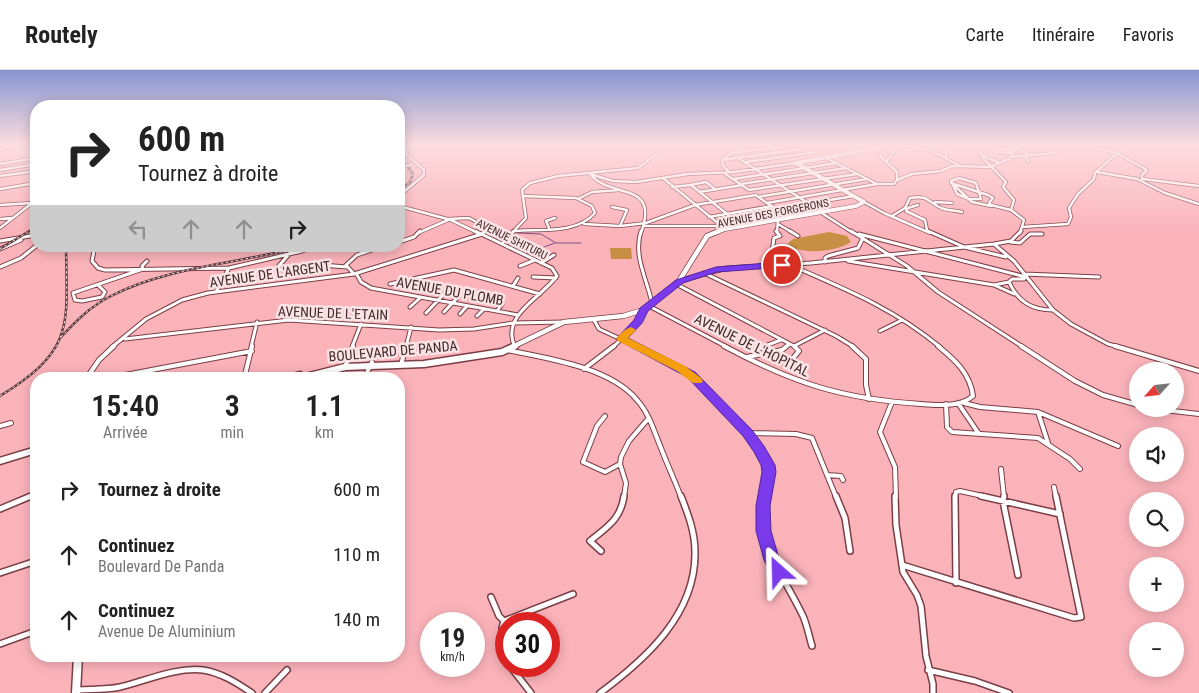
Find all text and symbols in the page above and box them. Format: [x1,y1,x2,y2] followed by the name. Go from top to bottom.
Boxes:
[25,21,98,49] text: Routely
[965,24,1004,45] text: Carte
[1032,24,1095,45] text: Itinéraire
[1123,24,1174,45] text: Favoris
[138,119,225,160] text: 600 m
[55,120,120,185] icon: right
[138,161,278,186] text: Tournez à droite
[716,196,830,231] street label: AVENUE DES FORGERONS
[124,215,152,243] icon: left
[177,215,205,243] icon: ahead
[230,215,258,243] icon: ahead
[283,215,311,243] icon: right
[474,217,549,262] street label: AVENUE SHITURU
[761,244,803,286] pin
[768,251,796,279] icon: arrive
[209,258,331,290] street label: AVENUE DE L'ARGENT
[395,274,505,308] street label: AVENUE DU PLOMB
[278,303,388,323] street label: AVENUE DE L'ETAIN
[692,310,812,380] street label: AVENUE DE L'HOPITAL
[328,337,458,365] street label: BOULEVARD DE PANDA
[1129,362,1184,418] north arrow
[1129,362,1184,677] map controls
[91,388,159,423] text: 15:40
[225,388,240,423] text: 3
[305,388,344,423] text: 1.1
[103,423,147,442] text: Arrivée
[221,423,244,442] text: min
[315,423,334,442] text: km
[1129,427,1184,482] button: sound
[55,476,83,504] icon: right
[98,478,221,501] text: Tournez à droite
[333,478,380,501] text: 600 m
[1129,492,1184,547] button: search
[98,534,175,557] text: Continuez
[55,541,83,569] icon: ahead
[333,543,380,566] text: 110 m
[752,545,804,597] position arrow
[98,557,224,576] text: Boulevard De Panda
[1129,557,1184,612] button: +
[98,599,175,622] text: Continuez
[55,606,83,634] icon: ahead
[333,608,380,631] text: 140 m
[495,612,560,677] speed limit sign: 30
[98,622,236,641] text: Avenue De Aluminium
[1129,622,1184,677] button: −
[440,624,465,653] text: 19
[440,650,465,664] text: km/h

